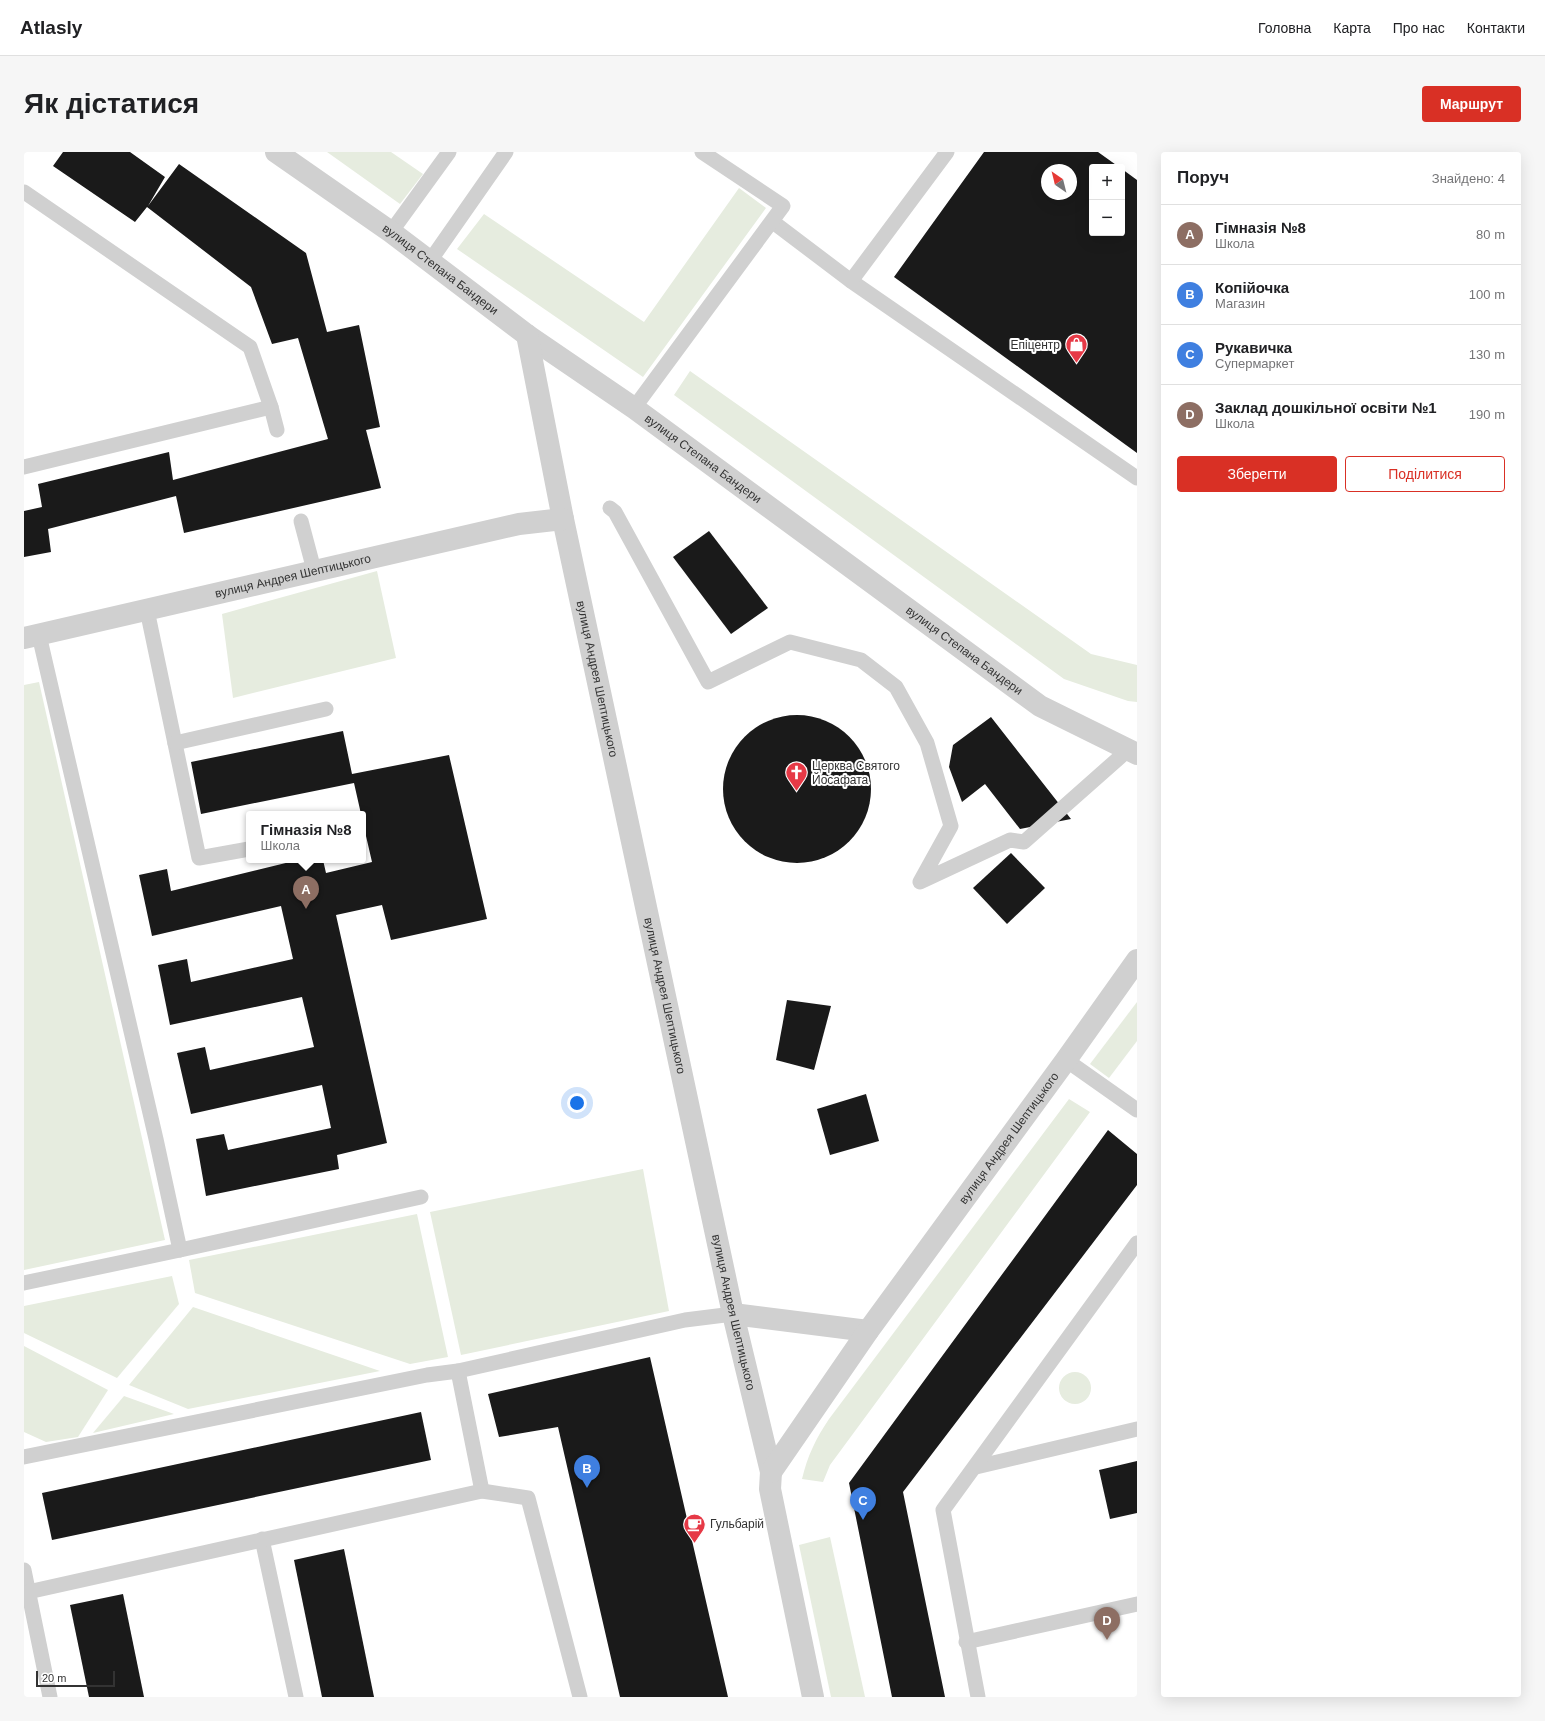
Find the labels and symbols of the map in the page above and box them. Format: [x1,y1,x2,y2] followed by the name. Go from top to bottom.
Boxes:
[1041,164,1077,200] north arrow
[380,221,501,318] street label: вулиця Степана Бандери
[1063,332,1089,365] shop icon: Епіцентр
[1011,338,1060,352] place label: Епіцентр
[642,411,764,506] street label: вулиця Степана Бандери
[214,551,373,601] street label: вулиця Андрея Шептицького
[574,599,621,759] street label: вулиця Андрея Шептицького
[903,603,1025,698] street label: вулиця Степана Бандери
[812,759,900,787] place label: Церква Святого Йосафата
[784,760,810,793] church icon: Церква Святого Йосафата
[293,876,319,909] pin: A
[641,916,689,1076] street label: вулиця Андрея Шептицького
[956,1069,1062,1207] street label: вулиця Андрея Шептицького
[567,1093,587,1113] your location
[709,1233,758,1392] street label: вулиця Андрея Шептицького
[574,1455,600,1488] pin: B
[850,1487,876,1520] pin: C
[682,1511,708,1544] cafe icon: Гульбарій
[710,1517,764,1531] place label: Гульбарій
[1094,1607,1120,1640] pin: D
[36,1669,115,1688] scale bar

